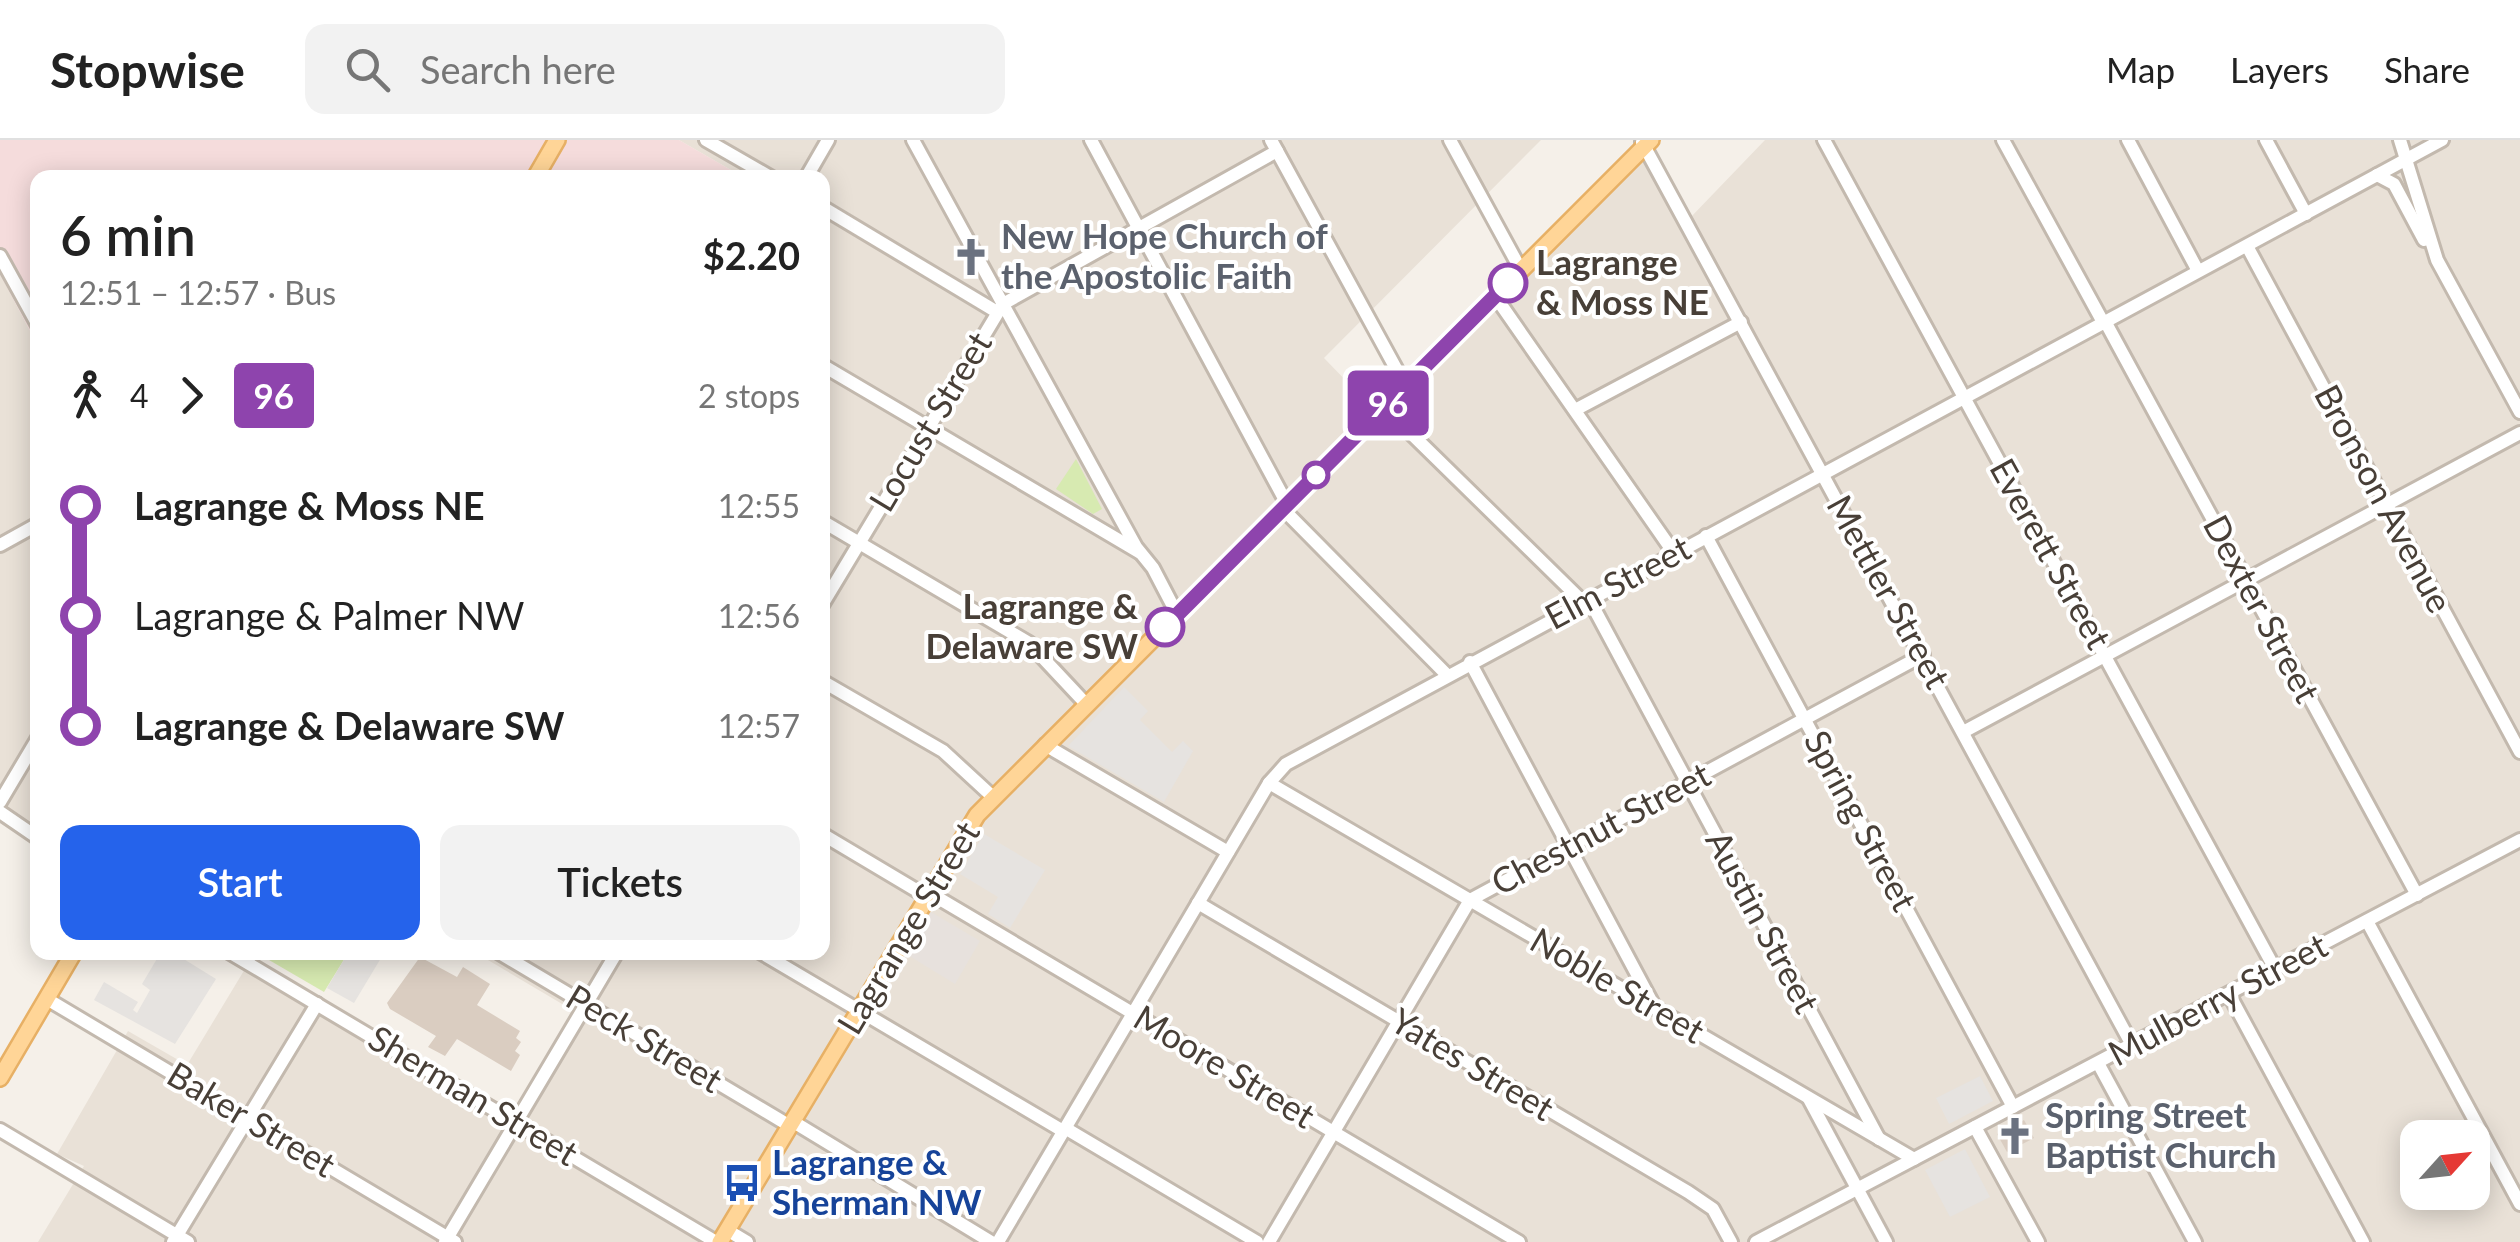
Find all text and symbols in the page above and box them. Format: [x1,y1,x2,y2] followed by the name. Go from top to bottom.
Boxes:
[305,24,1005,114] search box
[50,41,245,98] text: Stopwise
[340,42,395,97] icon: search
[420,46,616,92] text: Search here
[2106,48,2175,90] text: Map
[2230,48,2329,90] text: Layers
[2384,48,2470,90] text: Share
[60,202,196,268] text: 6 min
[1001,214,1328,296] place label: New Hope Church of the Apostolic Faith
[703,232,800,278] text: $2.20
[950,236,992,278] church icon: New Hope Church of the Apostolic Faith
[1536,240,1709,322] place label: Lagrange & Moss NE
[1489,264,1527,302] marker: Lagrange & Moss NE
[60,273,336,312] text: 12:51 – 12:57 · Bus
[859,323,999,518] street label: Locust Street
[60,368,115,423] icon: walk
[164,368,219,423] icon: forward
[1343,370,1433,436] line badge: 96
[254,374,294,416] text: 96
[130,376,149,415] text: 4
[698,376,800,415] text: 2 stops
[2307,377,2462,619] street label: Bronson Avenue
[1368,382,1408,424] text: 96
[1982,451,2121,656] street label: Everett Street
[1303,462,1329,488] unlabelled marker
[134,482,485,528] text: Lagrange & Moss NE
[718,486,800,525] text: 12:55
[1819,487,1960,695] street label: Mettler Street
[2196,507,2330,709] street label: Dexter Street
[1537,525,1697,637] street label: Elm Street
[925,584,1139,666] place label: Lagrange & Delaware SW
[134,592,524,638] text: Lagrange & Palmer NW
[718,596,800,635] text: 12:56
[1146,608,1184,646] marker: Lagrange & Delaware SW
[134,702,565,748] text: Lagrange & Delaware SW
[718,706,800,745] text: 12:57
[1797,723,1927,918] street label: Spring Street
[1483,752,1717,903] street label: Chestnut Street
[827,813,987,1041] street label: Lagrange Street
[1698,823,1829,1020] street label: Austin Street
[60,825,420,940] button: Start
[440,825,800,940] button: Tickets
[1524,918,1713,1051] street label: Noble Street
[2100,923,2334,1074] street label: Mulberry Street
[560,974,731,1100] street label: Peck Street
[1127,995,1323,1136] street label: Moore Street
[1384,998,1562,1128] street label: Yates Street
[362,1015,586,1173] street label: Sherman Street
[161,1052,344,1185] street label: Baker Street
[2045,1093,2276,1175] place label: Spring Street Baptist Church
[1994,1115,2036,1157] church icon: Spring Street Baptist Church
[2400,1120,2490,1210] north arrow
[2400,1120,2490,1210] map controls
[772,1140,982,1222] place label: Lagrange & Sherman NW
[721,1162,763,1204] bus stop icon: Lagrange & Sherman NW

